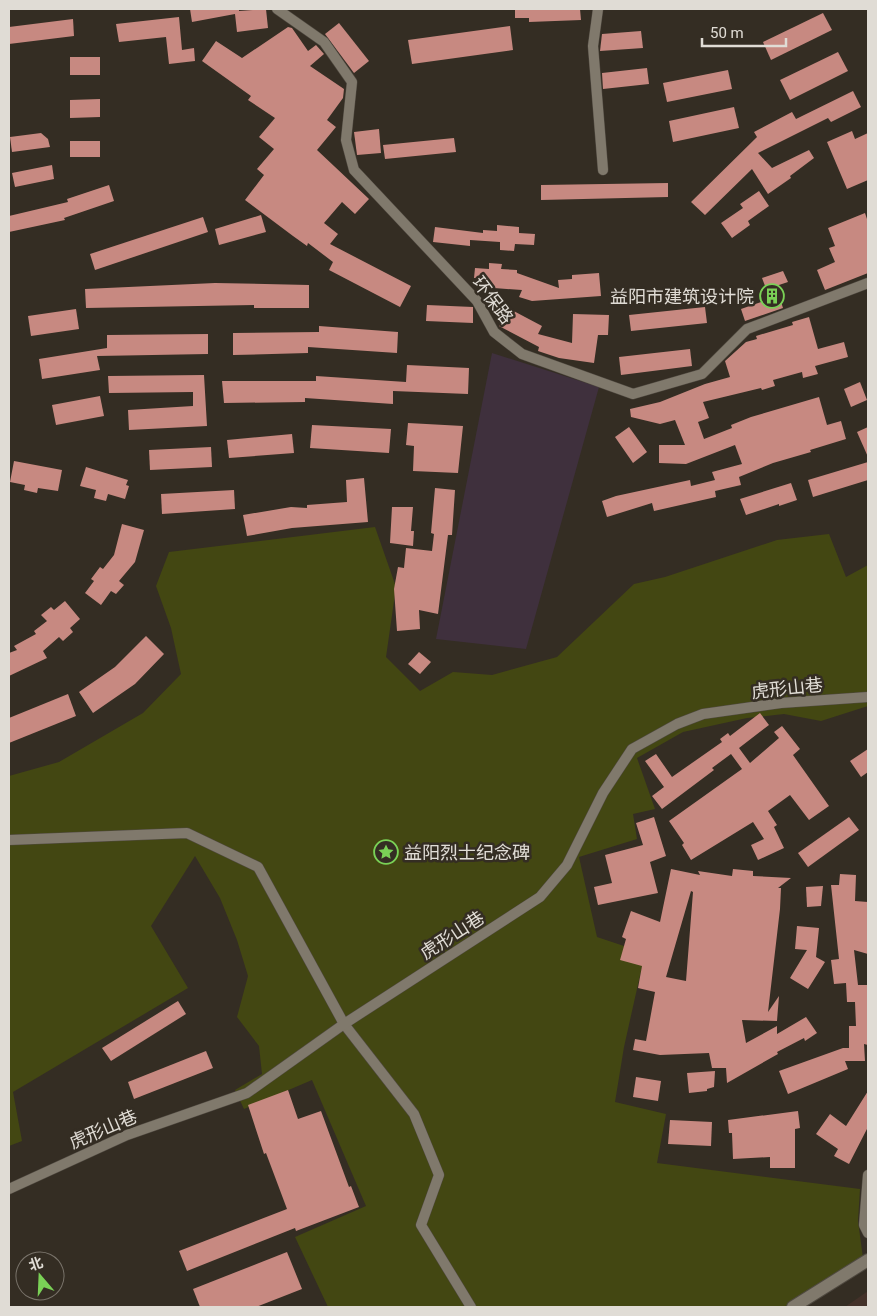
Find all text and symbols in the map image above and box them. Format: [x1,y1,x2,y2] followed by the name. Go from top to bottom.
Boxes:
[702,15,786,47] scale bar
[710,24,744,42] text: 50 m
[468,272,518,328] street label: 环保路
[759,283,785,309] building icon: 益阳市建筑设计院
[610,286,754,307] place label: 益阳市建筑设计院
[750,674,824,702] street label: 虎形山巷
[373,839,399,865] place icon: 益阳烈士纪念碑
[404,842,530,863] place label: 益阳烈士纪念碑
[416,907,488,963] street label: 虎形山巷
[66,1105,140,1153] street label: 虎形山巷
[15,1251,65,1301] north arrow
[27,1254,45,1274] text: 北

